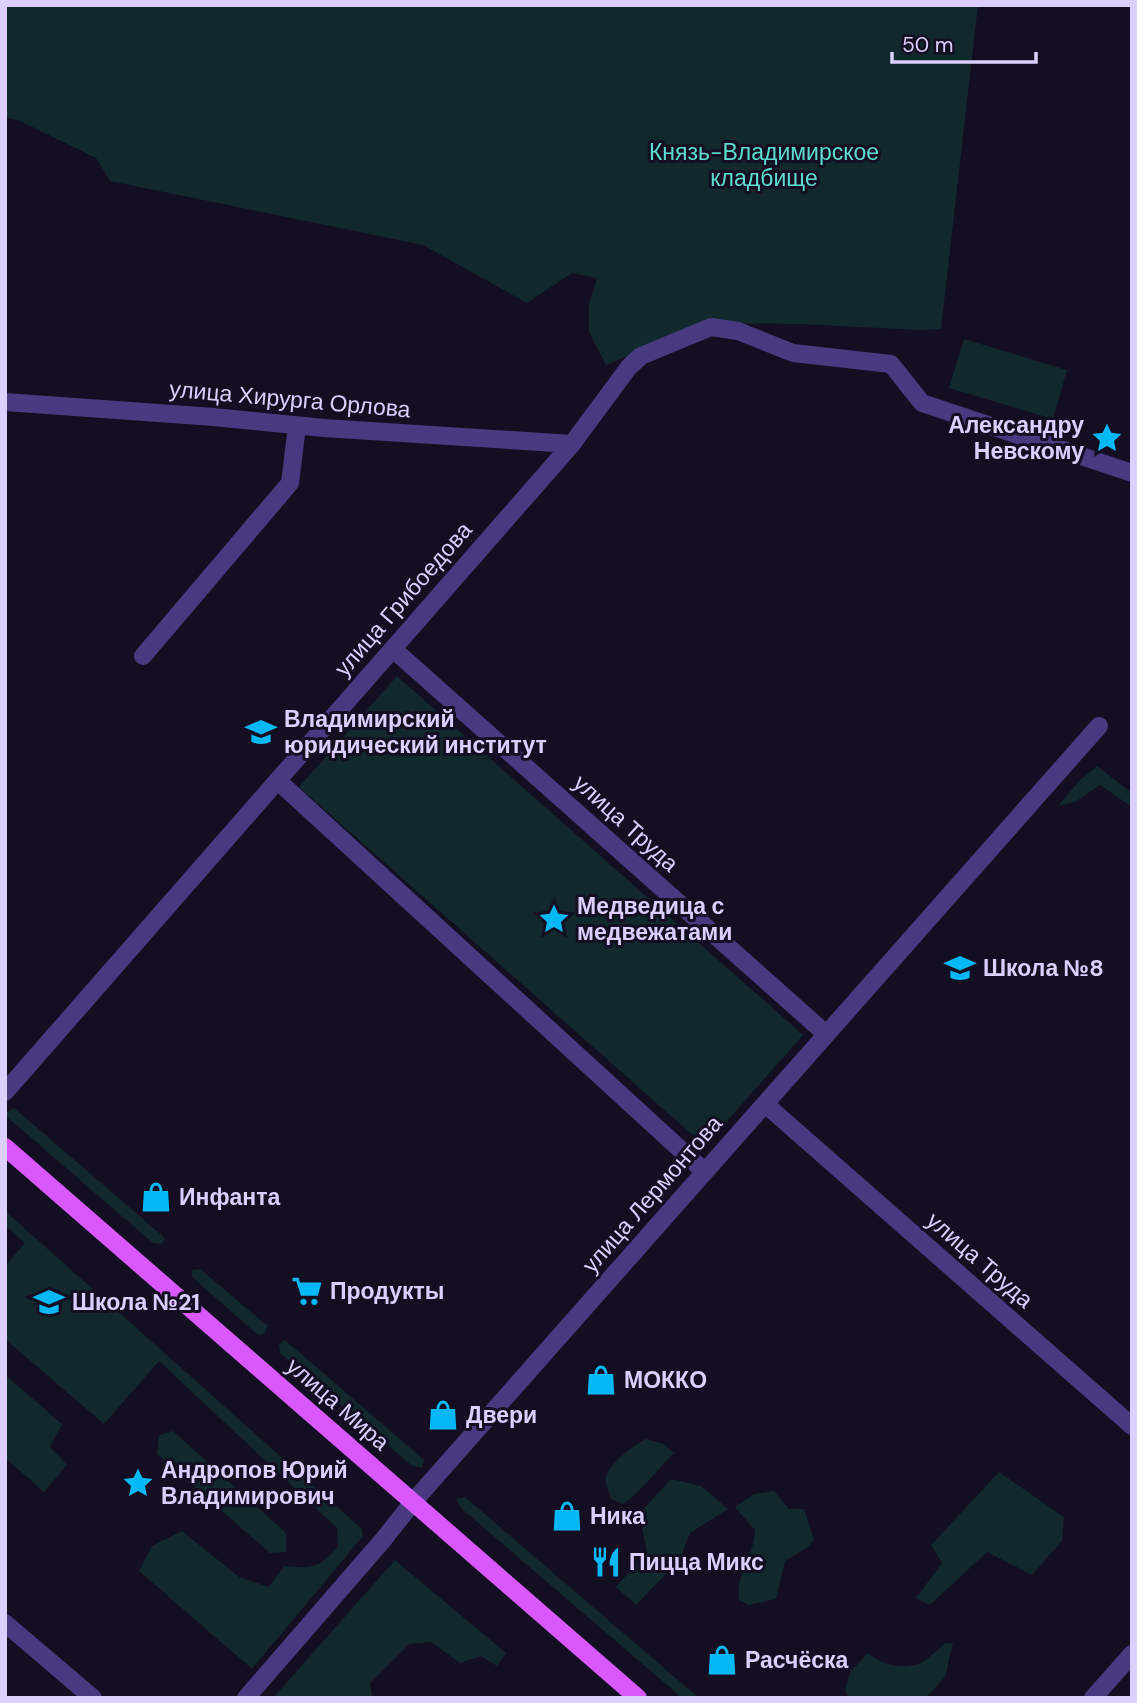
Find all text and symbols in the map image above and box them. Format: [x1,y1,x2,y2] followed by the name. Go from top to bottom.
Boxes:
[892,21,1036,65] scale bar
[902,31,953,59] text: 50 m
[649,137,879,193] park label: Князь-Владимирское кладбище
[168,374,412,425] street label: улица Хирурга Орлова
[948,410,1084,466] place label: Александру Невскому
[1090,421,1124,455] place icon: Александру Невскому
[328,515,479,683] street label: улица Грибоедова
[284,704,547,760] place label: Владимирский юридический институт
[244,715,278,749] school or university icon: Владимирский юридический институт
[567,768,685,878] street label: улица Труда
[577,891,732,947] place label: Медведица с медвежатами
[537,902,571,936] place icon: Медведица с медвежатами
[943,951,977,985] school or university icon: Школа №8
[983,953,1104,983] place label: Школа №8
[575,1109,729,1279] street label: улица Лермонтова
[139,1180,173,1214] shop icon: Инфанта
[179,1182,280,1212] place label: Инфанта
[921,1206,1040,1315] street label: улица Труда
[290,1274,324,1308] supermarket icon: Продукты
[330,1276,444,1306] place label: Продукты
[32,1285,66,1319] school or university icon: Школа №21
[72,1287,200,1317] place label: Школа №21
[280,1351,396,1457] street label: улица Мира
[584,1363,618,1397] shop icon: МОККО
[624,1365,707,1395] place label: МОККО
[426,1398,460,1432] shop icon: Двери
[466,1400,537,1430] place label: Двери
[161,1455,348,1511] place label: Андропов Юрий Владимирович
[121,1466,155,1500] place icon: Андропов Юрий Владимирович
[550,1499,584,1533] shop icon: Ника
[590,1501,645,1531] place label: Ника
[589,1545,623,1579] restaurant icon: Пицца Микс
[629,1547,764,1577] place label: Пицца Микс
[705,1643,739,1677] shop icon: Расчёска
[745,1645,848,1675] place label: Расчёска

